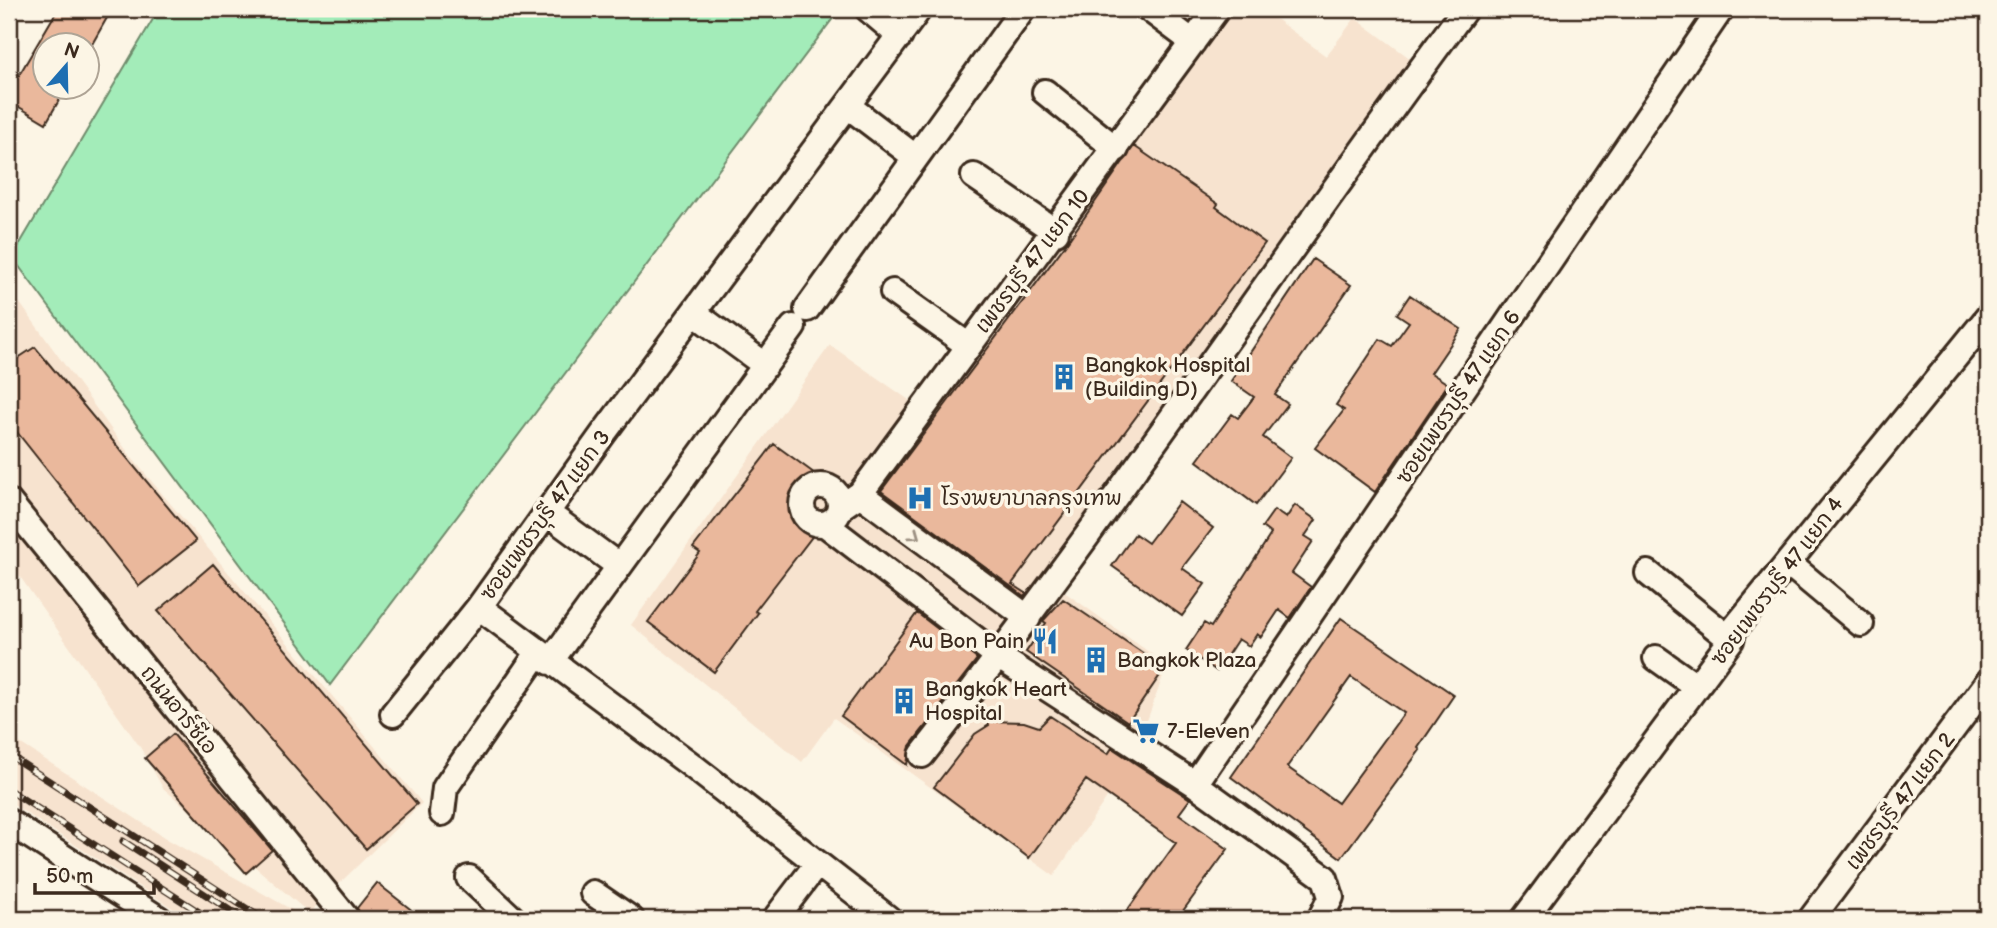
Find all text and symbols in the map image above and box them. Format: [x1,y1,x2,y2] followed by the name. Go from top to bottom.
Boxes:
[32,32,102,102] north arrow
[61,38,82,65] text: N
[970,184,1097,340] street label: เพชรบุุรี 47 แยก 10
[1391,305,1528,491] street label: ซอยเพชรบุรี 47 แยก 6
[1085,353,1250,402] place label: Bangkok Hospital (Building D)
[1049,362,1079,392] building icon: Bangkok Hospital (Building D)
[475,425,618,607] street label: ซอยเพชรบุรี 47 แยก 3
[905,483,935,513] hospital icon: โรงพยาบาลกรุงเทพ
[941,485,1122,514] place label: โรงพยาบาลกรุงเทพ
[1706,492,1851,672] street label: ซอยเพชรบุรี 47 แยก 4
[907,527,920,539] one-way arrow
[1030,626,1060,656] restaurant icon: Au Bon Pain
[909,629,1024,654] place label: Au Bon Pain
[1081,645,1111,675] building icon: Bangkok Plaza
[1117,648,1256,673] place label: Bangkok Plaza
[135,660,223,760] street label: ถนนอาร์ซีเอ
[925,677,1068,726] place label: Bangkok Heart Hospital
[889,686,919,716] building icon: Bangkok Heart Hospital
[1131,716,1161,746] supermarket icon: 7-Eleven
[1167,719,1250,744] place label: 7-Eleven
[1841,727,1963,877] street label: เพชรบุุรี 47 แยก 2
[35,851,154,895] scale bar
[46,864,93,889] text: 50 m

